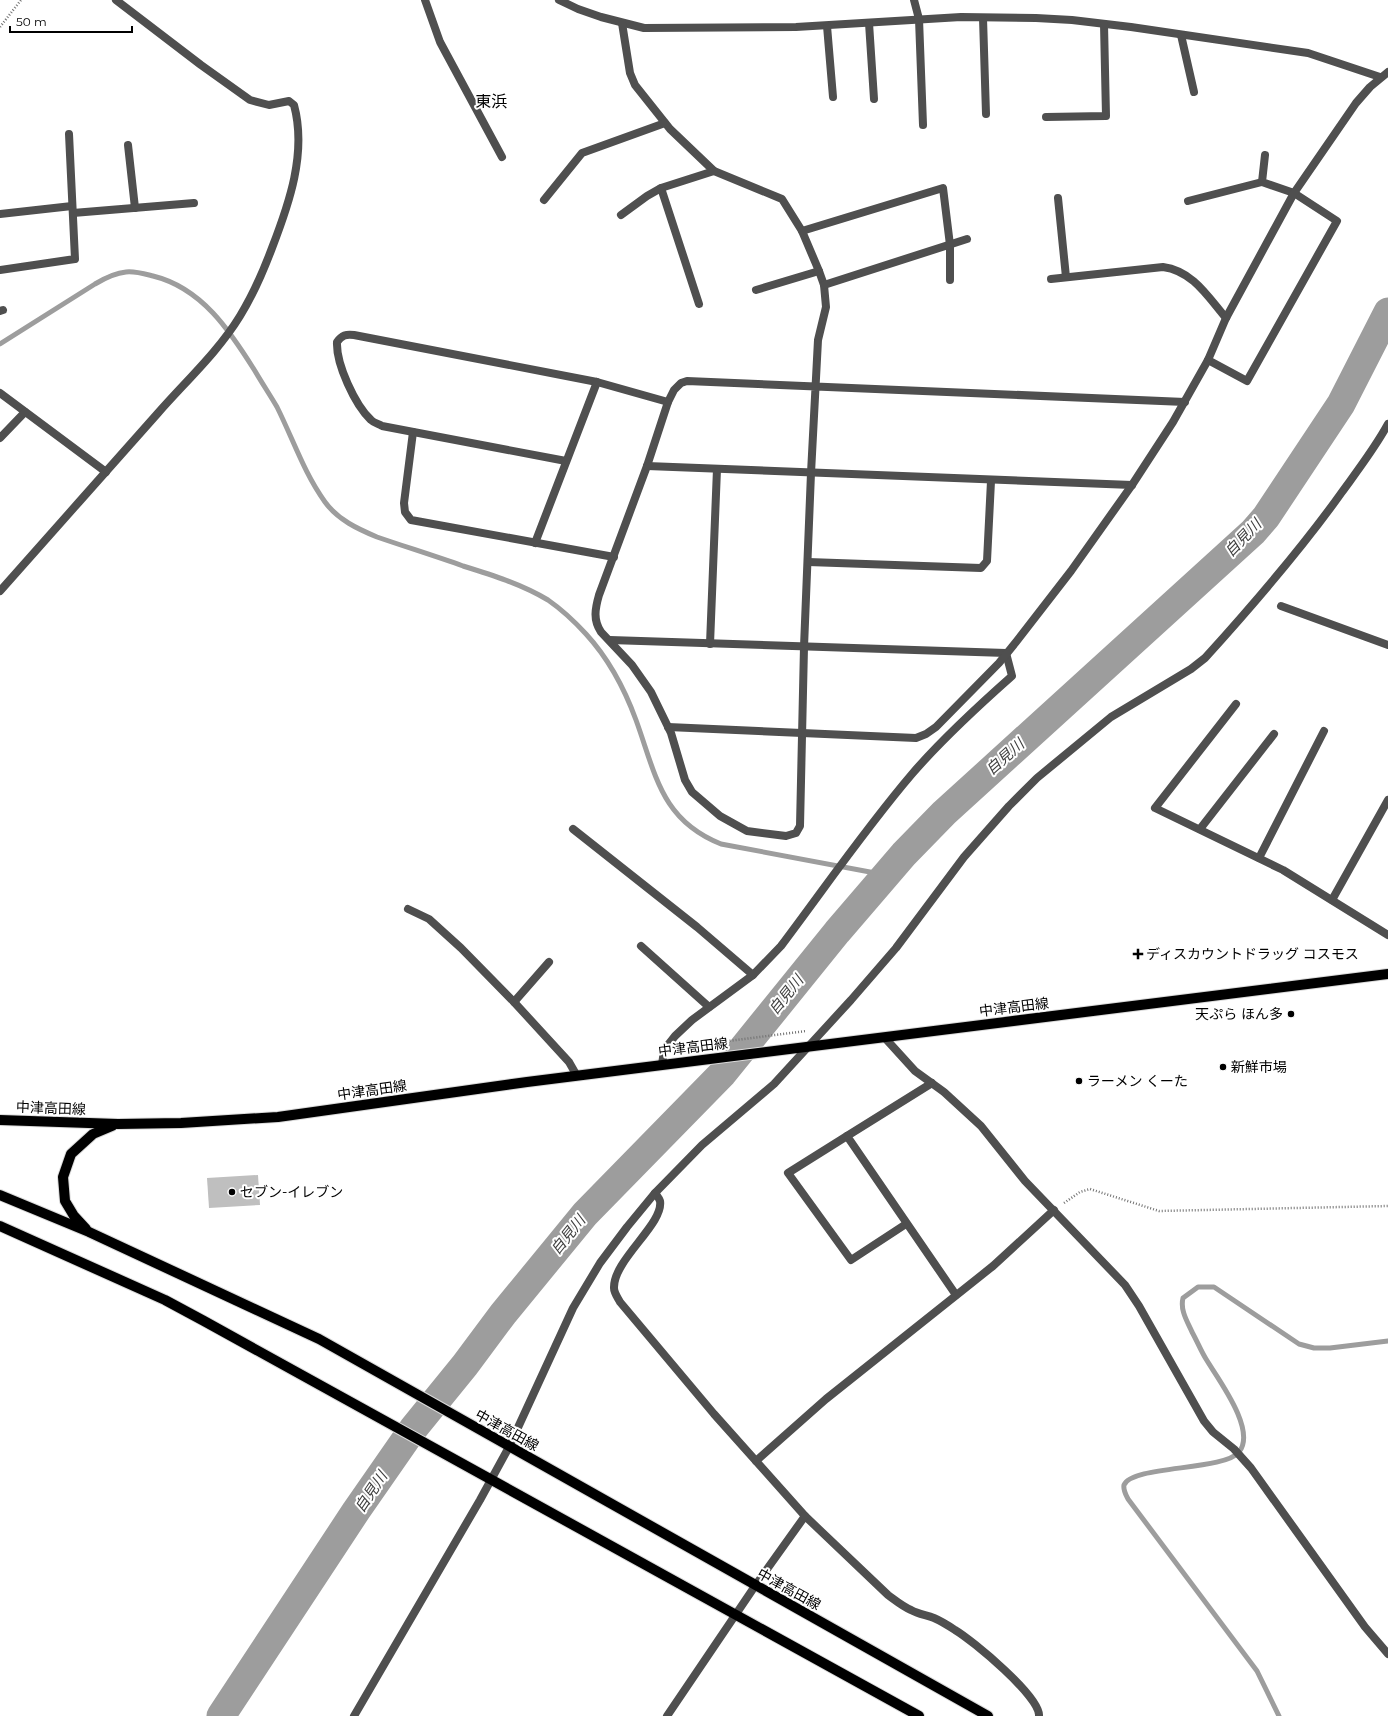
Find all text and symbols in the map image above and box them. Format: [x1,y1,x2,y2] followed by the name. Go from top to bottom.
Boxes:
[10,8,132,34] scale bar
[16,14,47,29] text: 50 m
[475,92,507,111] district label: 東浜
[1220,513,1266,560] water label: 自見川
[982,733,1029,779] water label: 自見川
[1146,945,1359,963] place label: ディスカウントドラッグ コスモス
[1133,949,1143,959] marker: ディスカウントドラッグ コスモス
[764,970,808,1018] water label: 自見川
[978,994,1050,1020] street label: 中津高田線
[1195,1005,1283,1023] place label: 天ぷら ほん多
[1286,1009,1296,1019] marker: 天ぷら ほん多
[657,1034,729,1060] street label: 中津高田線
[1231,1058,1287,1076] place label: 新鮮市場
[1218,1062,1228,1072] marker: 新鮮市場
[1087,1072,1188,1090] place label: ラーメン くーた
[336,1076,408,1104] street label: 中津高田線
[1074,1076,1084,1086] marker: ラーメン くーた
[16,1098,86,1118] street label: 中津高田線
[240,1183,343,1201] place label: セブン-イレブン
[227,1187,237,1197] marker: セブン-イレブン
[546,1210,590,1258] water label: 自見川
[472,1405,542,1455] street label: 中津高田線
[350,1466,392,1516] water label: 自見川
[754,1564,824,1614] street label: 中津高田線

